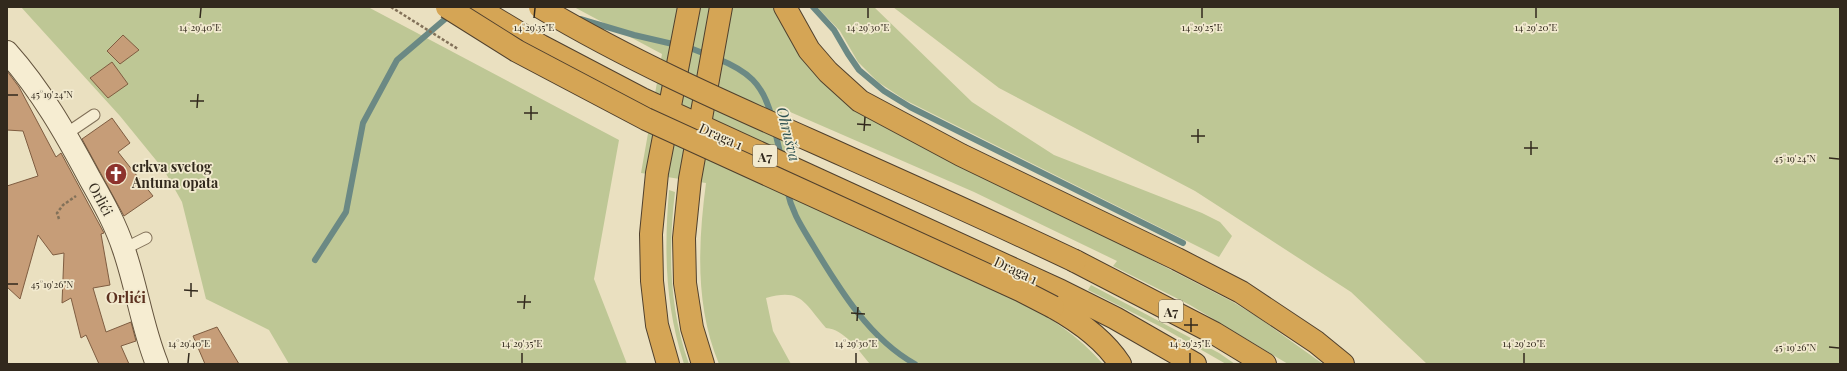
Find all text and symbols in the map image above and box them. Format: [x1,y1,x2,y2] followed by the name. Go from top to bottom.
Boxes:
[179,20,221,34] text: 14°29'40"E
[514,20,554,34] text: 14°29'35"E
[847,20,889,34] text: 14°29'30"E
[1181,20,1223,34] text: 14°29'25"E
[1515,20,1557,34] text: 14°29'20"E
[31,87,73,101] text: 45°19'24"N
[773,105,805,163] water label: Ohrušva
[696,118,746,154] street label: Draga 1
[753,145,777,167] road number: A7
[1774,151,1816,165] text: 45°19'24"N
[131,157,219,192] place label: crkva svetog Antuna opata
[103,161,129,187] church icon: crkva svetog Antuna opata
[84,179,118,219] street label: Orlići
[991,252,1041,288] street label: Draga 1
[31,277,73,291] text: 45°19'26"N
[106,287,146,307] district label: Orlići
[1159,300,1183,322] road number: A7
[168,336,210,350] text: 14°29'40"E
[502,336,542,350] text: 14°29'35"E
[835,336,877,350] text: 14°29'30"E
[1169,336,1211,350] text: 14°29'25"E
[1503,336,1545,350] text: 14°29'20"E
[1774,340,1816,354] text: 45°19'26"N

